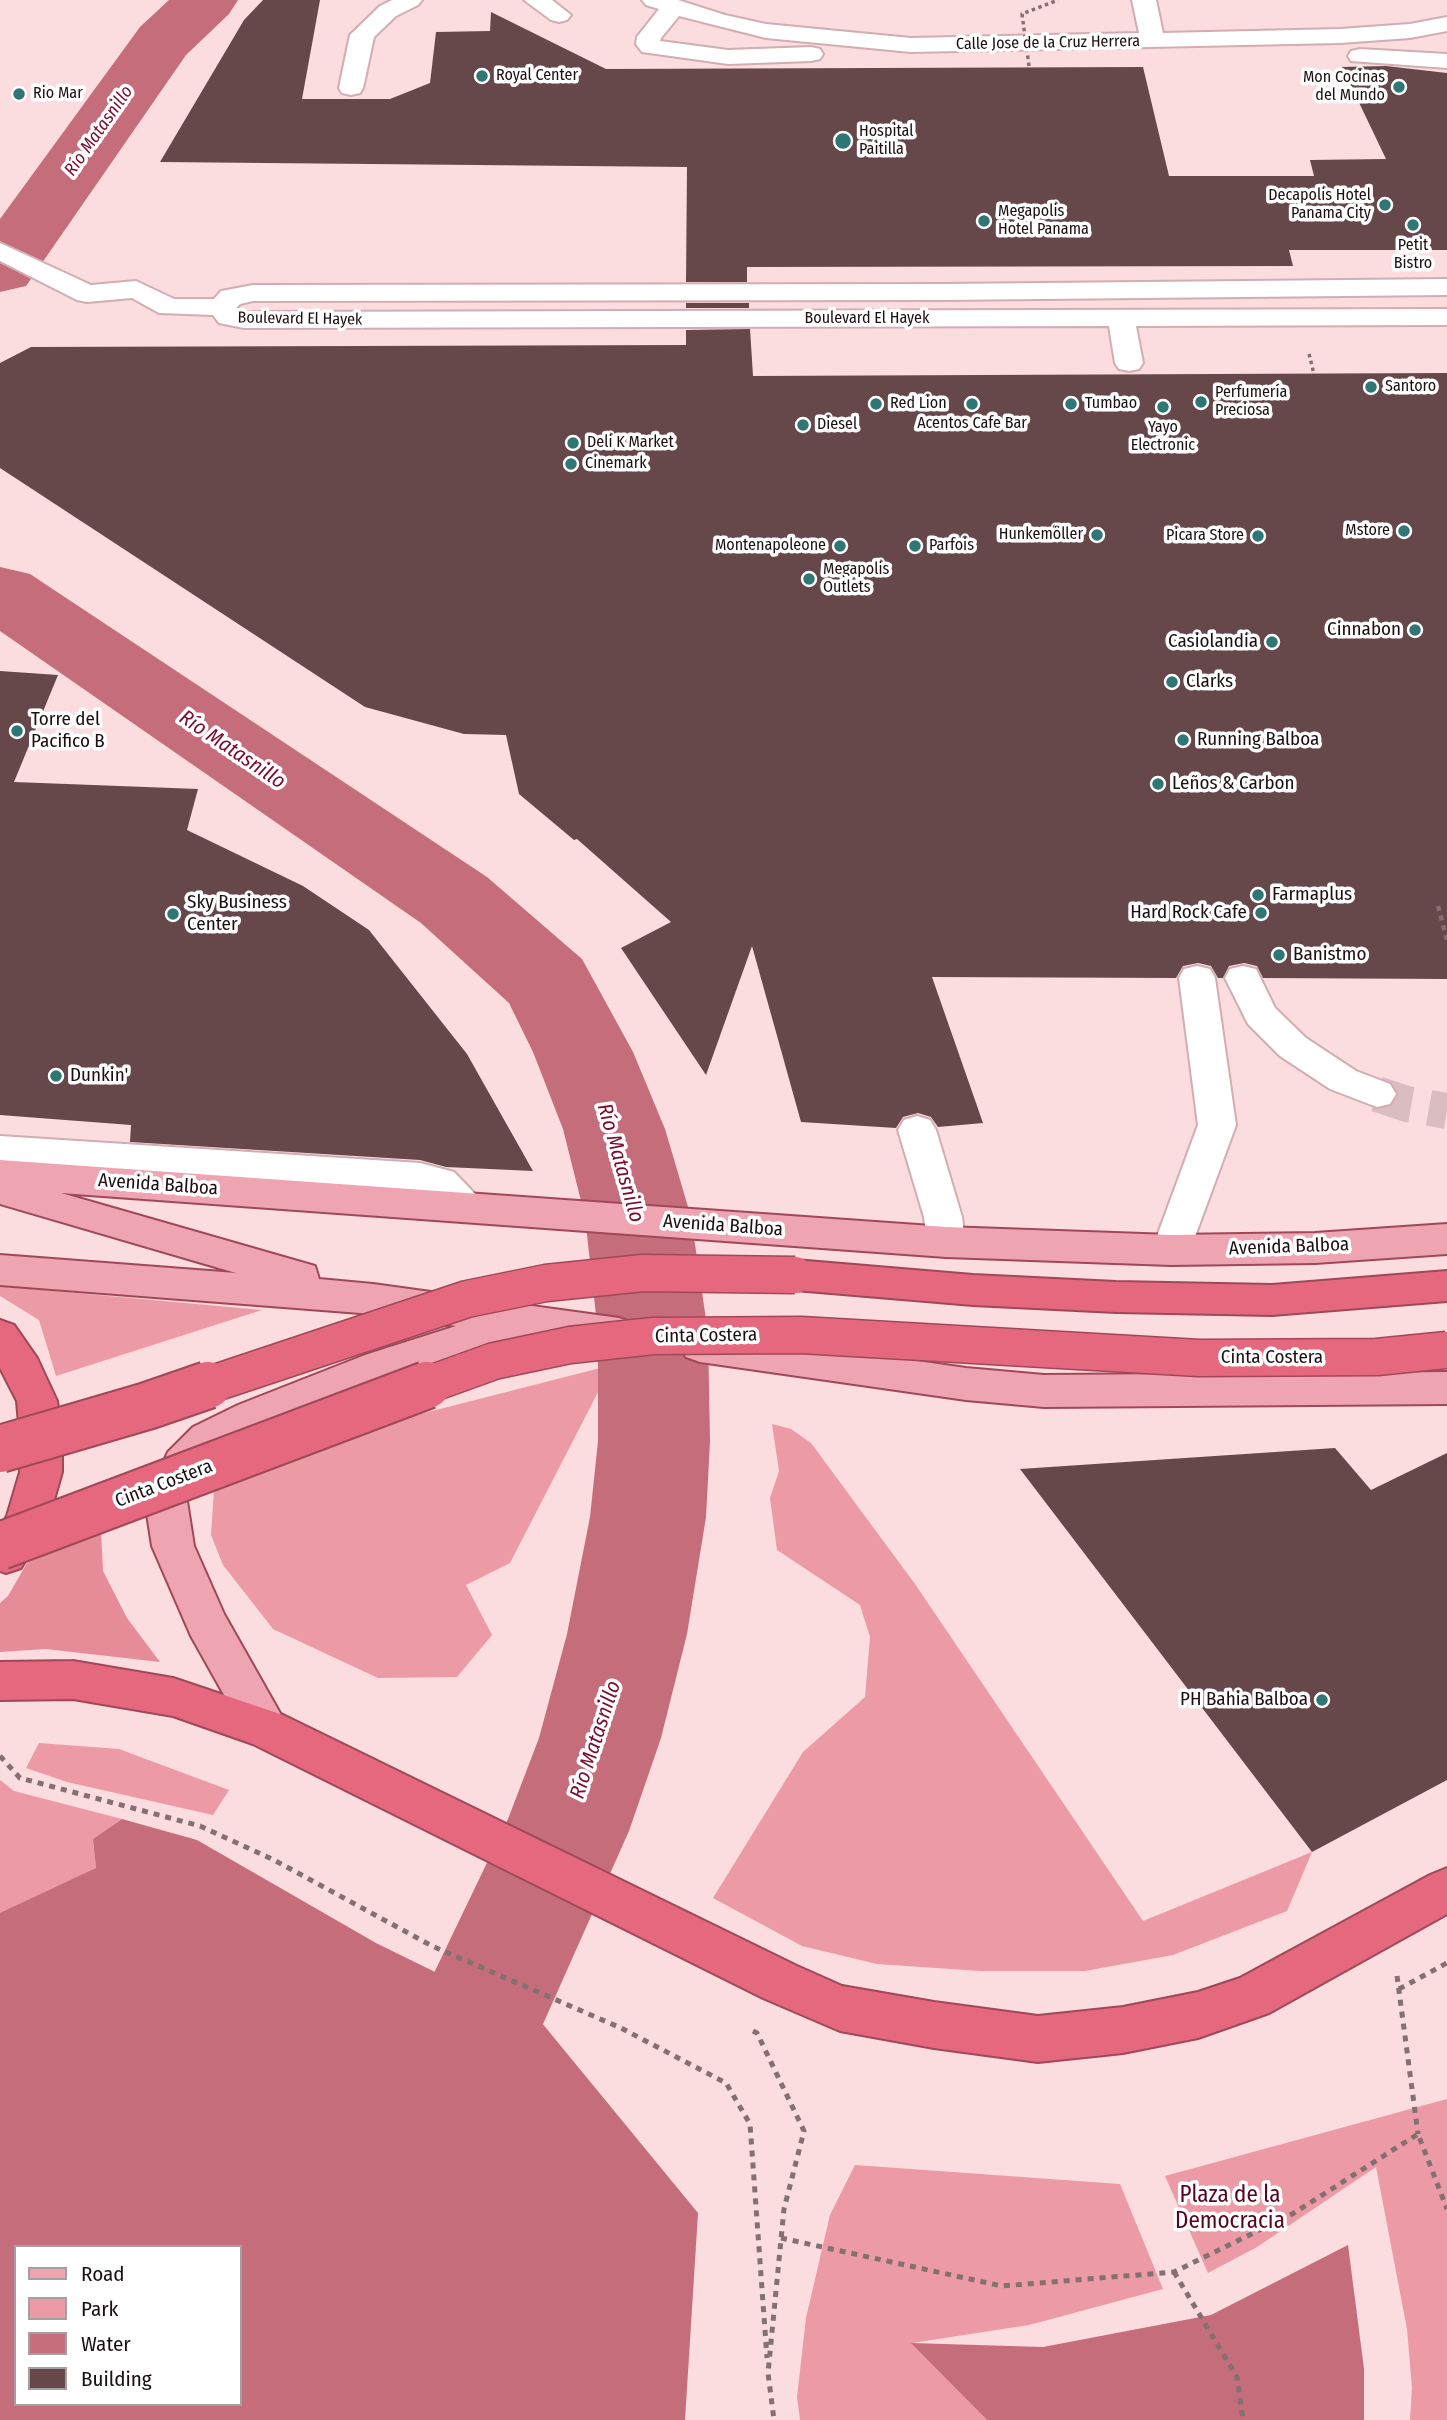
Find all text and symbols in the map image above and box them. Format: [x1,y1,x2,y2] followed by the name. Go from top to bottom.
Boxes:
[956,32,1140,54] street label: Calle Jose de la Cruz Herrera
[496,66,578,86] place label: Royal Center
[474,68,490,84] marker: Royal Center
[1303,68,1385,106] place label: Mon Cocinas del Mundo
[1391,79,1407,95] marker: Mon Cocinas del Mundo
[60,82,138,180] water label: Río Matasnillo
[33,84,83,104] place label: Rio Mar
[11,86,27,102] marker: Rio Mar
[859,122,914,160] place label: Hospital Paitilla
[833,131,853,151] marker: Hospital Paitilla
[1268,186,1371,224] place label: Decapolis Hotel Panama City
[1377,197,1393,213] marker: Decapolis Hotel Panama City
[998,202,1089,240] place label: Megapolis Hotel Panama
[976,213,992,229] marker: Megapolis Hotel Panama
[1405,217,1421,233] marker: Petit Bistro
[1394,236,1432,274] place label: Petit Bistro
[237,308,363,330] street label: Boulevard El Hayek
[805,309,929,329] street label: Boulevard El Hayek
[1385,377,1436,397] place label: Santoro
[1363,379,1379,395] marker: Santoro
[1215,383,1287,421] place label: Perfumería Preciosa
[890,394,947,414] place label: Red Lion
[1085,394,1137,414] place label: Tumbao
[1193,394,1209,410] marker: Perfumería Preciosa
[868,396,884,412] marker: Red Lion
[964,396,980,412] marker: Acentos Cafe Bar
[1063,396,1079,412] marker: Tumbao
[1155,399,1171,415] marker: Yayo Electronic
[917,414,1027,434] place label: Acentos Cafe Bar
[817,415,857,435] place label: Diesel
[795,417,811,433] marker: Diesel
[1131,418,1195,456] place label: Yayo Electronic
[587,433,674,453] place label: Deli K Market
[565,435,581,451] marker: Deli K Market
[585,454,647,474] place label: Cinemark
[563,456,579,472] marker: Cinemark
[1345,521,1390,541] place label: Mstore
[1396,523,1412,539] marker: Mstore
[999,525,1083,545] place label: Hunkemöller
[1166,526,1244,546] place label: Picara Store
[1089,527,1105,543] marker: Hunkemöller
[1250,528,1266,544] marker: Picara Store
[715,536,826,556] place label: Montenapoleone
[929,536,974,556] place label: Parfois
[832,538,848,554] marker: Montenapoleone
[907,538,923,554] marker: Parfois
[823,560,889,598] place label: Megapolis Outlets
[801,571,817,587] marker: Megapolis Outlets
[1327,619,1401,641] place label: Cinnabon
[1407,622,1423,638] marker: Cinnabon
[1168,631,1258,653] place label: Casiolandia
[1264,634,1280,650] marker: Casiolandia
[1186,671,1233,693] place label: Clarks
[1164,674,1180,690] marker: Clarks
[174,705,290,795] water label: Río Matasnillo
[31,709,105,753] place label: Torre del Pacifico B
[9,723,25,739] marker: Torre del Pacifico B
[1197,729,1319,751] place label: Running Balboa
[1175,732,1191,748] marker: Running Balboa
[1172,773,1295,795] place label: Leños & Carbon
[1150,776,1166,792] marker: Leños & Carbon
[1272,884,1352,906] place label: Farmaplus
[1250,887,1266,903] marker: Farmaplus
[187,892,287,936] place label: Sky Business Center
[1130,902,1247,924] place label: Hard Rock Cafe
[1253,905,1269,921] marker: Hard Rock Cafe
[165,906,181,922] marker: Sky Business Center
[1293,944,1366,966] place label: Banistmo
[1271,947,1287,963] marker: Banistmo
[70,1065,128,1087] place label: Dunkin'
[48,1068,64,1084] marker: Dunkin'
[591,1101,649,1225] water label: Río Matasnillo
[97,1169,219,1201] street label: Avenida Balboa
[662,1210,784,1242] street label: Avenida Balboa
[1228,1234,1350,1260] street label: Avenida Balboa
[655,1324,757,1348] street label: Cinta Costera
[1221,1347,1323,1369] street label: Cinta Costera
[112,1455,216,1513] street label: Cinta Costera
[565,1678,627,1802] water label: Río Matasnillo
[1180,1689,1308,1711] place label: PH Bahia Balboa
[1314,1692,1330,1708] marker: PH Bahia Balboa
[1175,2182,1285,2236] park label: Plaza de la Democracia
[14,2245,242,2406] legend
[81,2261,125,2287] text: Road
[81,2296,118,2322] text: Park
[81,2331,131,2357] text: Water
[81,2366,152,2392] text: Building

